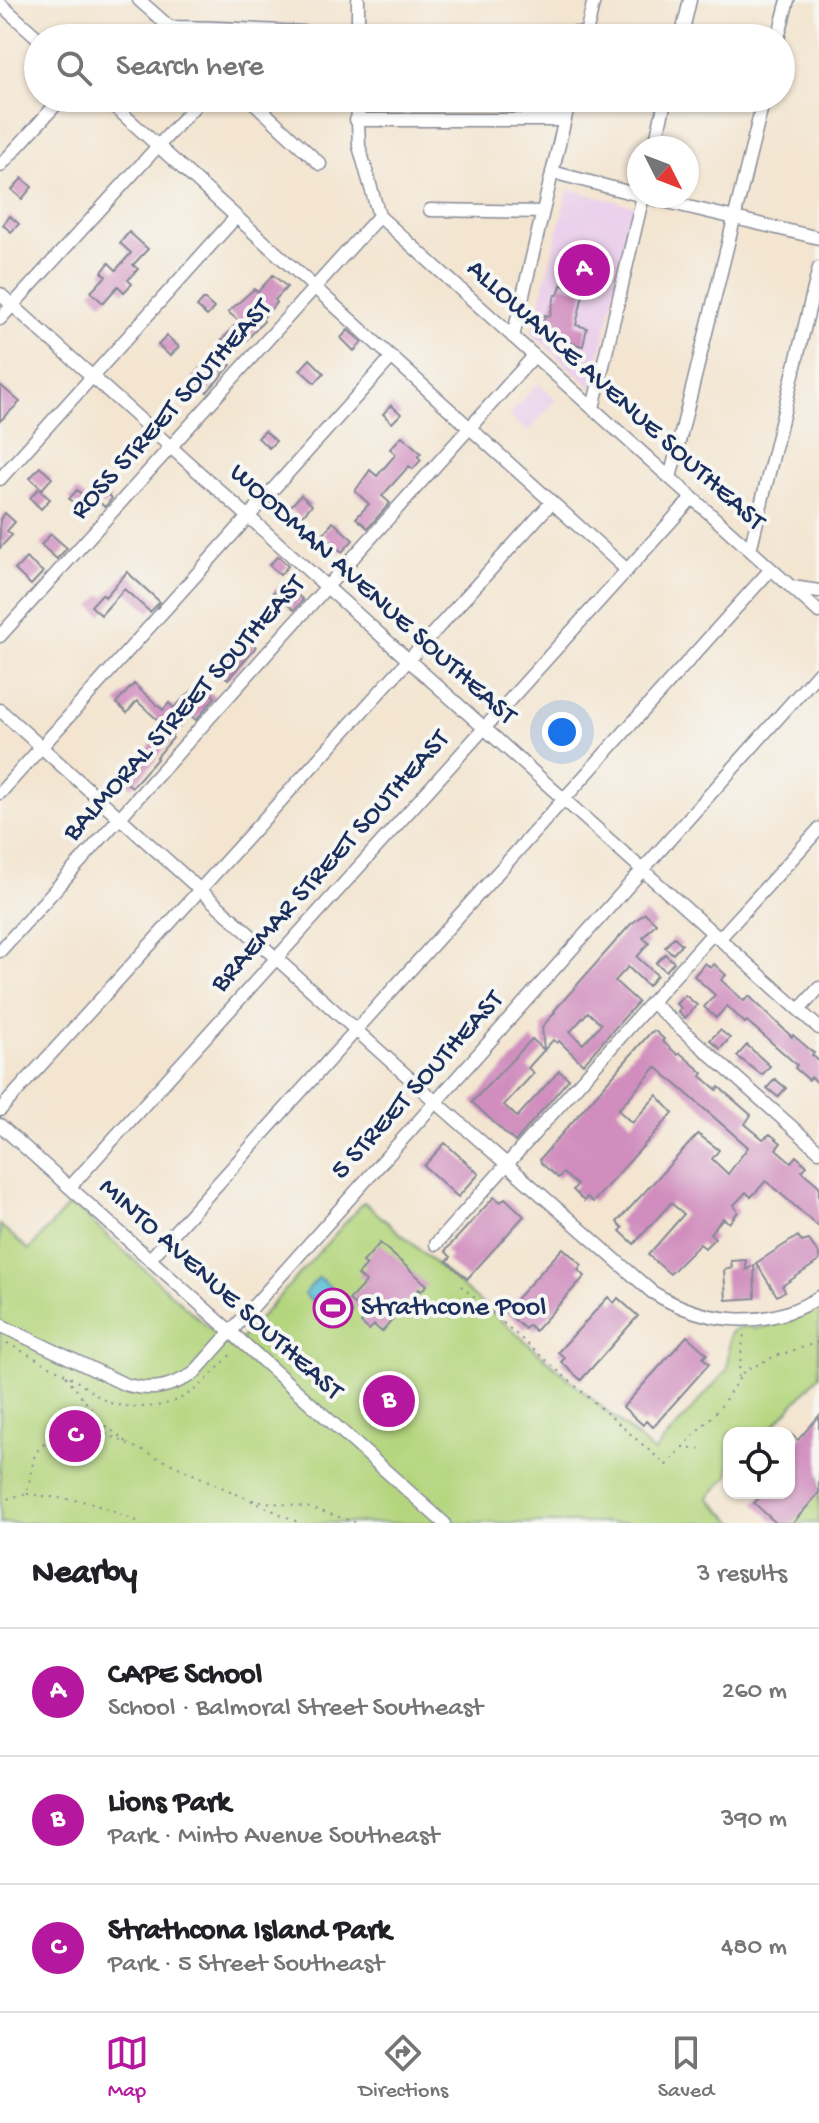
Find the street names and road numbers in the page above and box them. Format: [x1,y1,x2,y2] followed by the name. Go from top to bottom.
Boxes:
[459,253,771,539] street label: ALLOWANCE AVENUE SOUTHEAST
[64,292,281,527] street label: ROSS STREET SOUTHEAST
[222,457,523,734] street label: WOODMAN AVENUE SOUTHEAST
[56,568,314,850] street label: BALMORAL STREET SOUTHEAST
[204,723,458,1001] street label: BRAEMAR STREET SOUTHEAST
[325,984,512,1187] street label: 5 STREET SOUTHEAST
[91,1172,350,1409] street label: MINTO AVENUE SOUTHEAST

